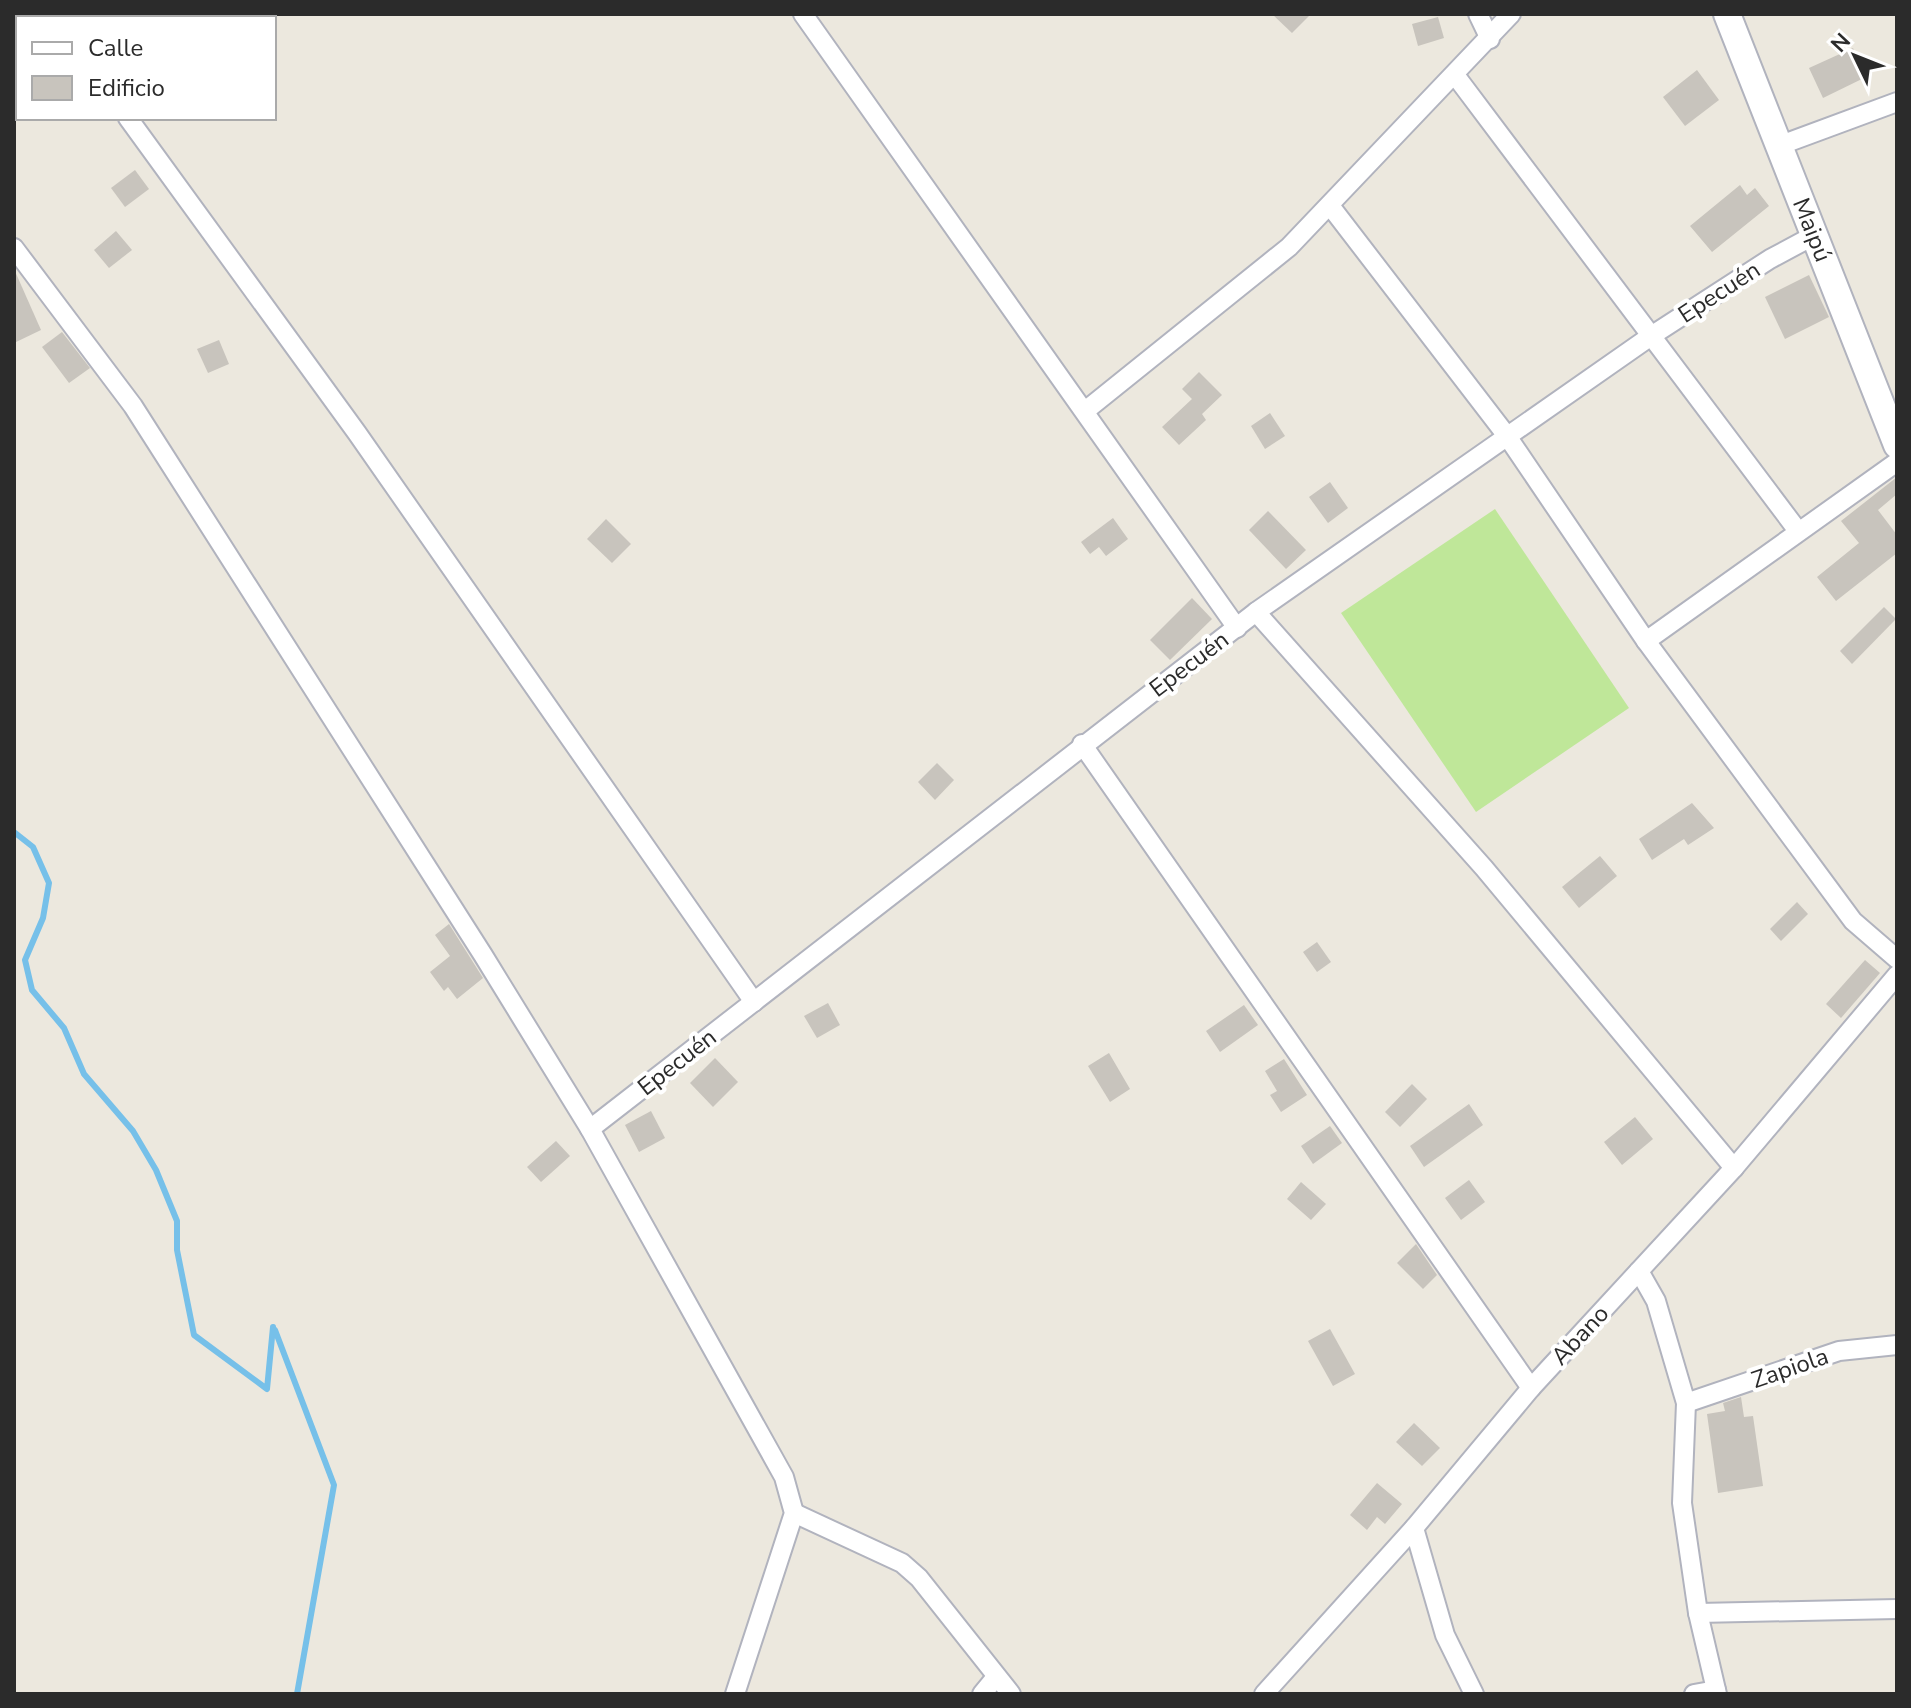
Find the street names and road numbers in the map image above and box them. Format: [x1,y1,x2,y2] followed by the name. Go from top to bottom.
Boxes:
[1785,193,1839,267] street label: Maipú
[1672,254,1766,330] street label: Epecuén
[1143,624,1235,704] street label: Epecuén
[631,1021,723,1103] street label: Epecuén
[1544,1298,1616,1372] street label: Abano
[1747,1340,1833,1396] street label: Zapiola

